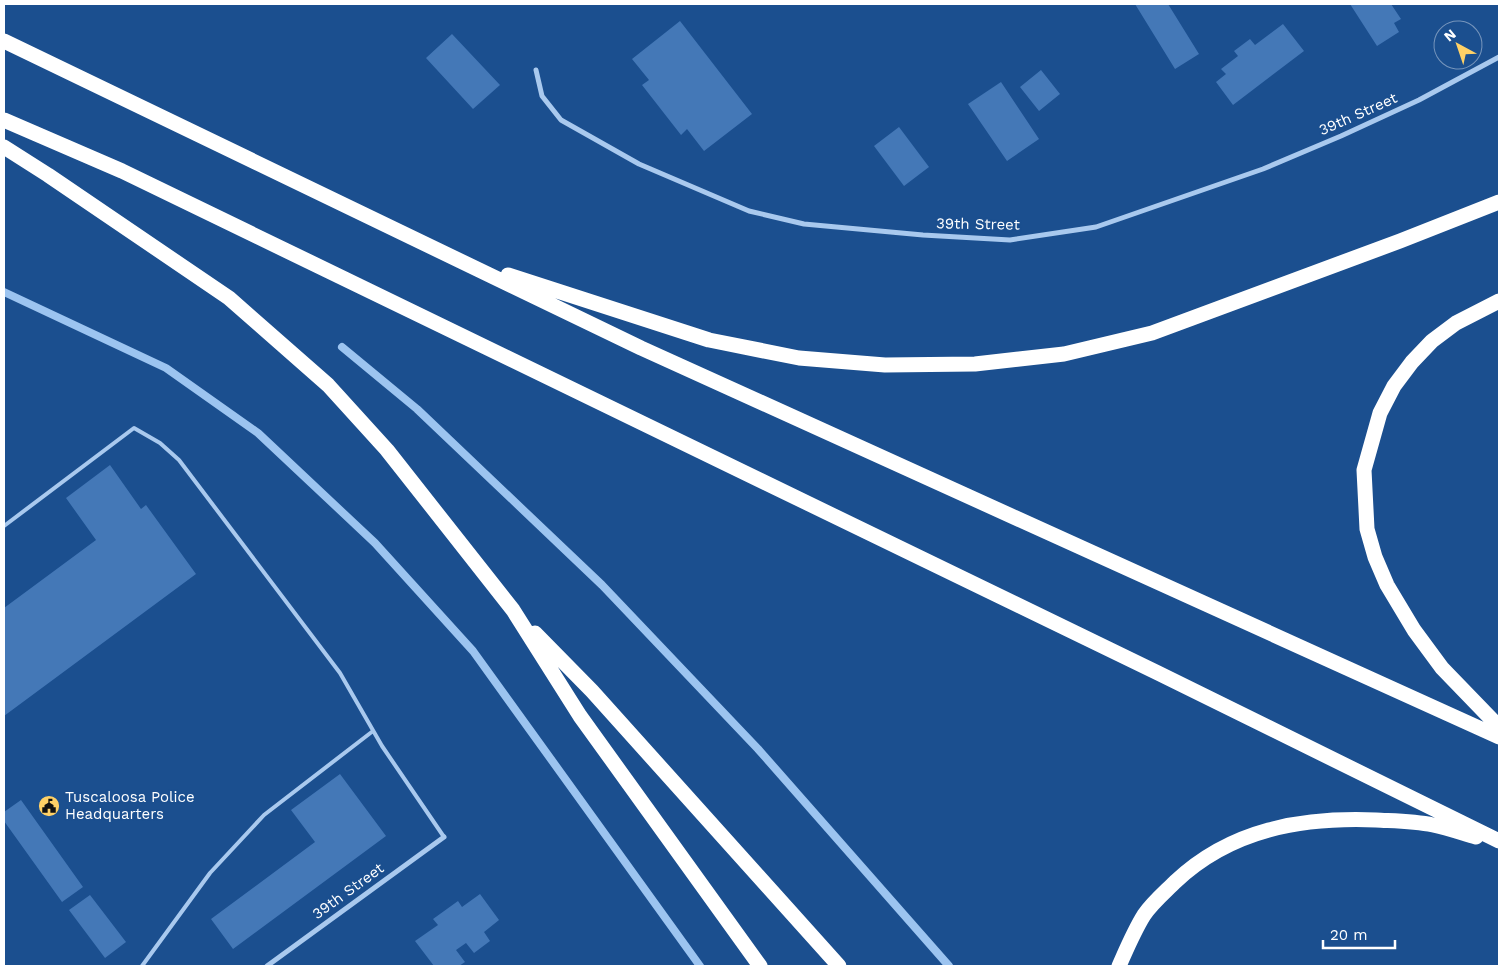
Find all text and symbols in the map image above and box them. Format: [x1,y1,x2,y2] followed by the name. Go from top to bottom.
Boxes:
[1433,20,1483,70] north arrow
[1441,26,1459,45] text: N
[1316,88,1401,139] street label: 39th Street
[936,214,1021,234] street label: 39th Street
[65,788,195,823] place label: Tuscaloosa Police Headquarters
[37,794,61,818] public building icon: Tuscaloosa Police Headquarters
[309,859,388,923] street label: 39th Street
[1323,918,1396,950] scale bar
[1330,926,1368,944] text: 20 m

